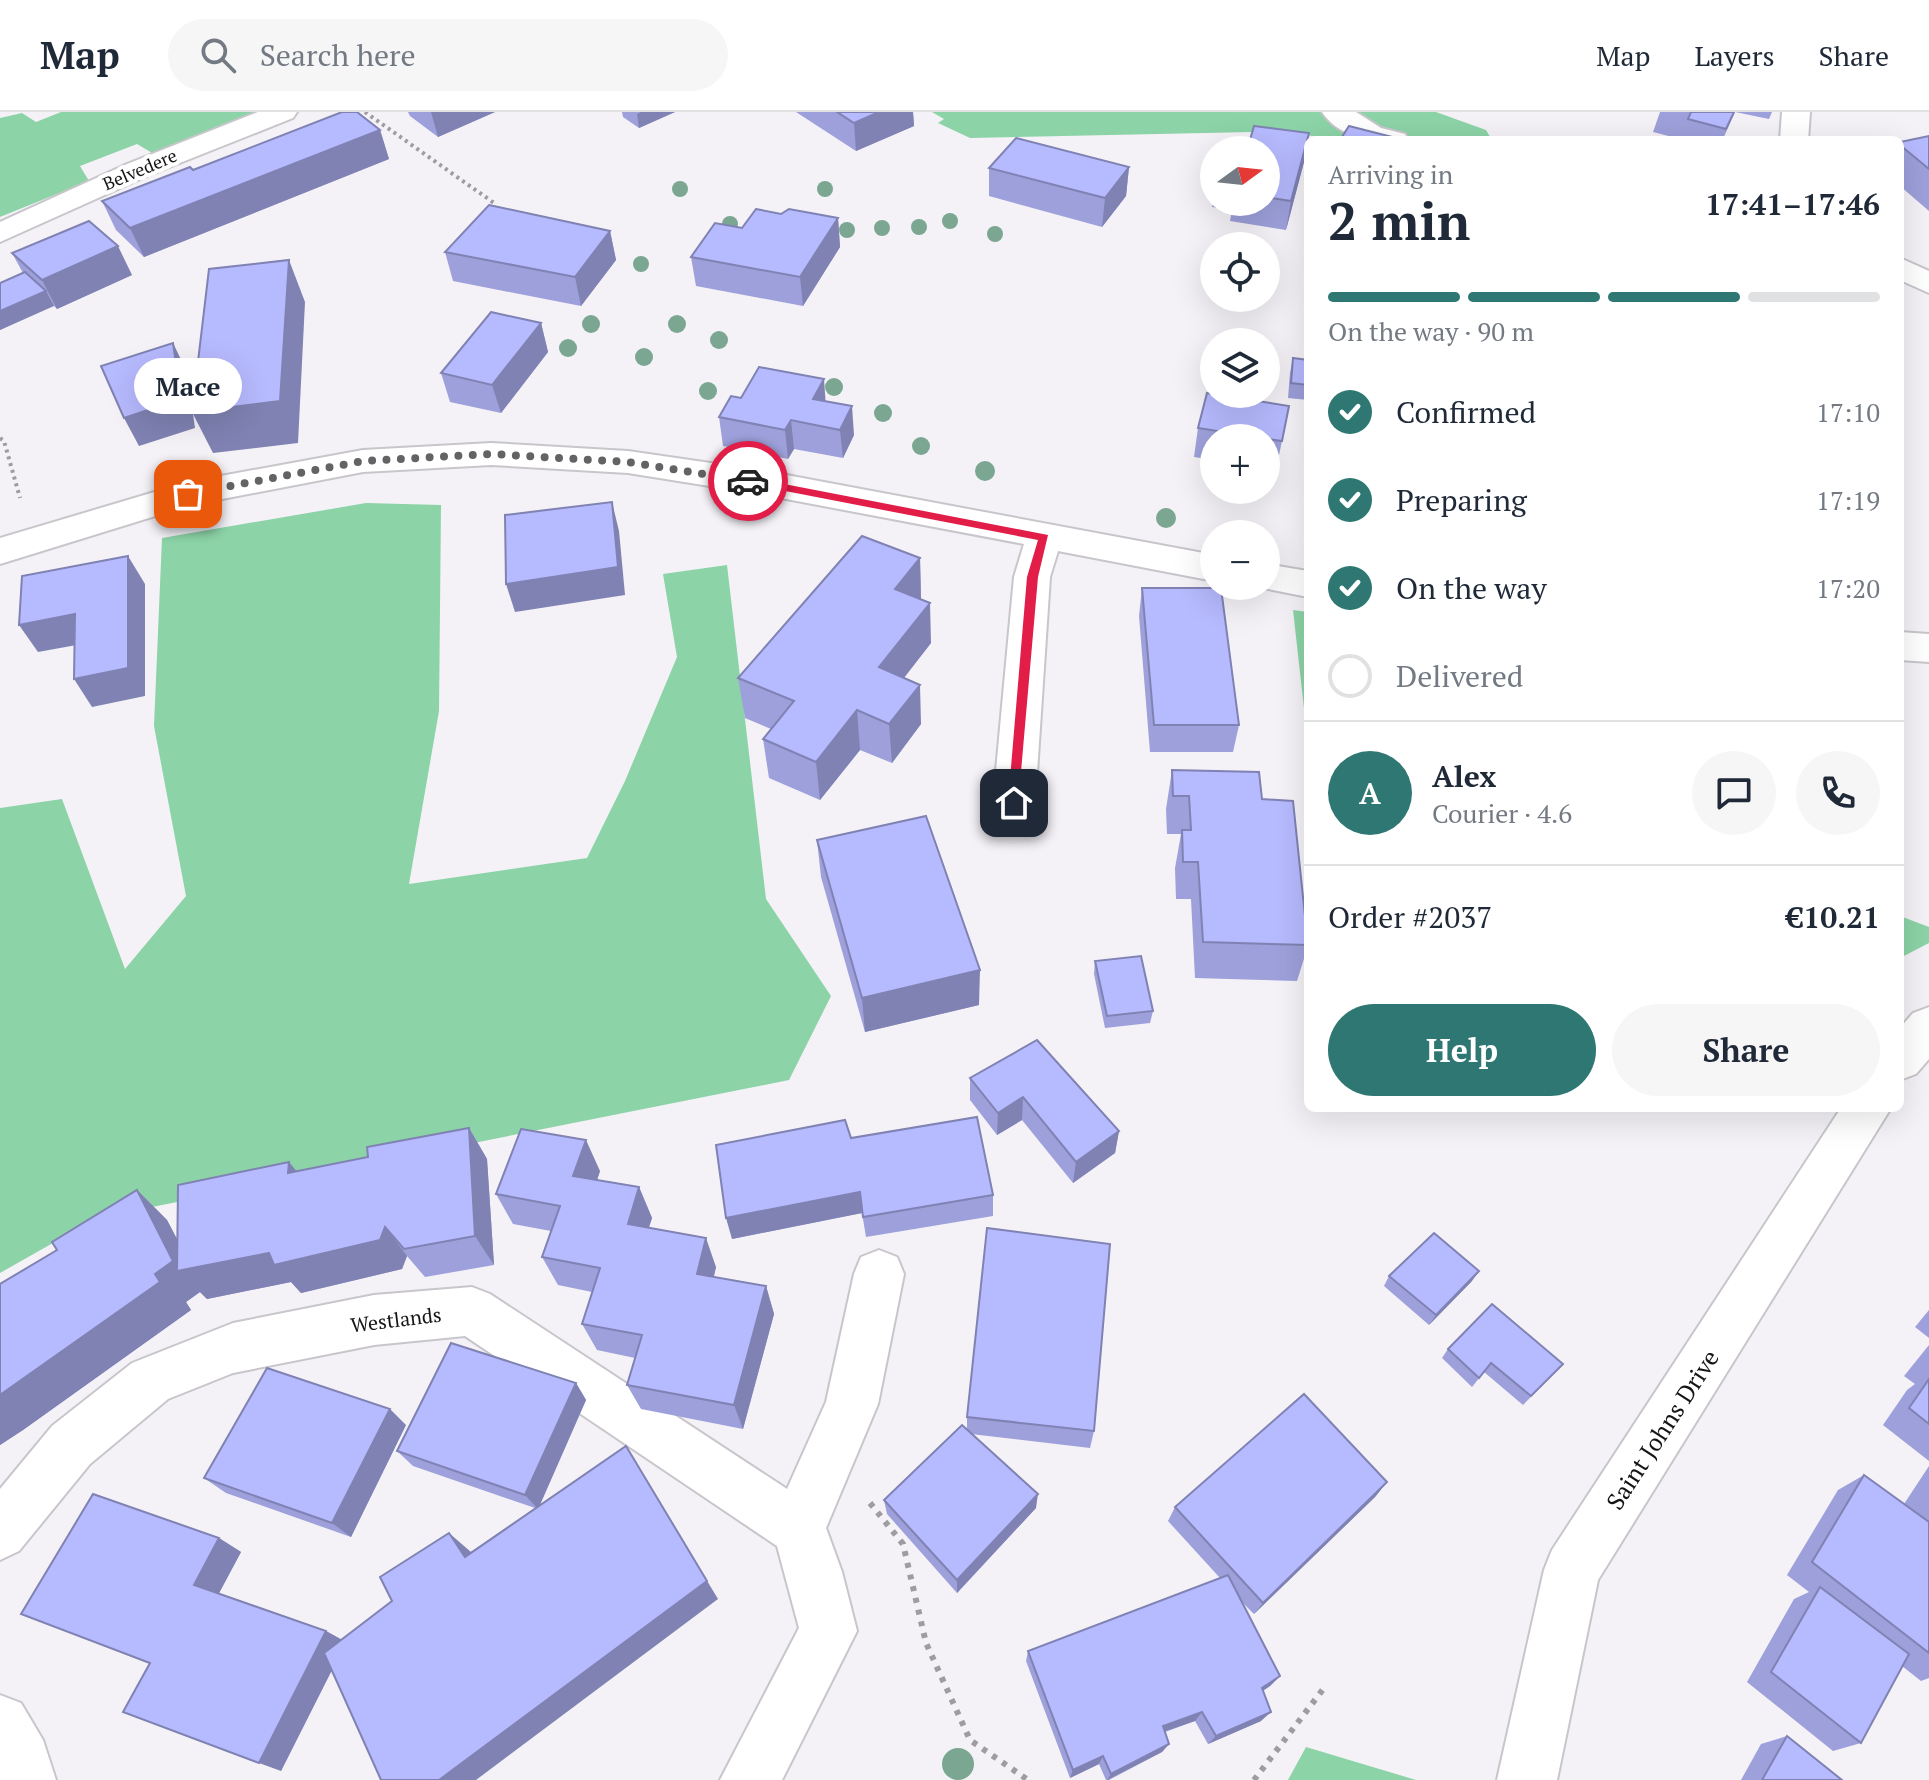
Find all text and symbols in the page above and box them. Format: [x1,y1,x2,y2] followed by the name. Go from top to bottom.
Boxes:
[168,19,728,91] search box
[40,30,120,80] text: Map
[196,33,240,77] icon: search
[260,35,416,75] text: Search here
[1596,37,1650,74] text: Map
[1694,37,1775,74] text: Layers
[1819,37,1889,74] text: Share
[1200,136,1280,216] north arrow
[1200,136,1280,600] map controls
[99,143,180,195] street label: Belvedere
[1328,157,1453,191] text: Arriving in
[1705,184,1880,224] text: 17:41–17:46
[1328,186,1470,255] text: 2 min
[1200,232,1280,312] button: locate
[1328,314,1534,348] text: On the way · 90 m
[1200,328,1280,408] button: layers
[134,358,242,414] callout: Mace
[156,369,220,403] text: Mace
[1328,390,1372,434] icon: check
[1396,392,1536,432] text: Confirmed
[1816,395,1880,429] text: 17:10
[1200,424,1280,504] button: +
[708,441,788,521] courier
[726,459,770,503] icon: car
[154,460,222,528] pin
[166,472,210,516] icon: bag
[1328,478,1372,522] icon: check
[1396,480,1527,520] text: Preparing
[1816,483,1880,517] text: 17:19
[1200,520,1280,600] button: −
[1328,566,1372,610] icon: check
[1396,568,1547,608] text: On the way
[1816,571,1880,605] text: 17:20
[1396,656,1523,696] text: Delivered
[1692,751,1776,835] button: chat
[1796,751,1880,835] button: phone
[1432,756,1496,796] text: Alex
[980,769,1048,837] pin
[1359,773,1381,813] text: A
[992,781,1036,825] icon: home
[1432,796,1572,830] text: Courier · 4.6
[1328,897,1492,937] text: Order #2037
[1786,897,1880,937] text: €10.21
[1328,1004,1596,1096] button: Help
[1612,1004,1880,1096] button: Share
[349,1301,443,1338] street label: Westlands
[1599,1343,1726,1516] street label: Saint Johns Drive

